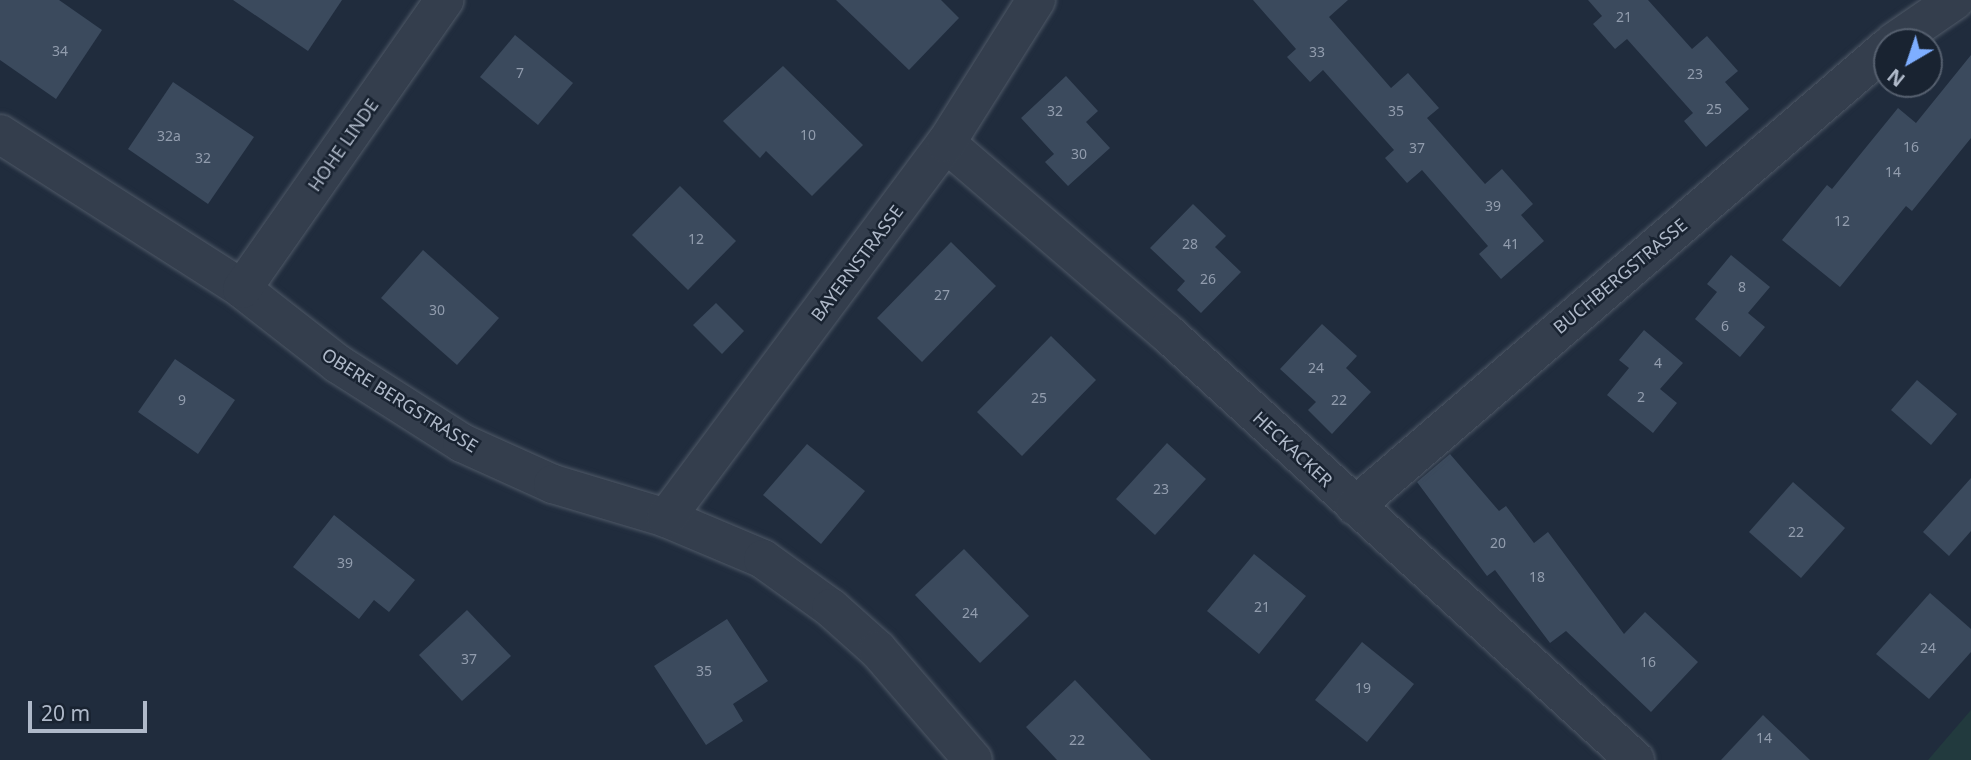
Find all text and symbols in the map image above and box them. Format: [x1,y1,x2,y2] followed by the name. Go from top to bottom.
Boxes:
[1616,9,1632,25] house number: 21
[1873,28,1943,98] north arrow
[52,43,68,59] house number: 34
[1309,44,1325,60] house number: 33
[1882,63,1910,93] text: N
[516,65,524,81] house number: 7
[1687,66,1703,82] house number: 23
[303,95,383,195] street label: HOHE LINDE
[1706,101,1722,117] house number: 25
[1047,103,1063,119] house number: 32
[1388,103,1404,119] house number: 35
[800,127,816,143] house number: 10
[157,128,181,144] house number: 32a
[1903,139,1919,155] house number: 16
[1409,140,1425,156] house number: 37
[1071,146,1087,162] house number: 30
[195,150,211,166] house number: 32
[1885,164,1901,180] house number: 14
[1485,198,1501,214] house number: 39
[806,201,908,325] street label: BAYERNSTRASSE
[1834,213,1850,229] house number: 12
[1549,214,1691,338] street label: BUCHBERGSTRASSE
[688,231,704,247] house number: 12
[1182,236,1198,252] house number: 28
[1503,236,1519,252] house number: 41
[1200,271,1216,287] house number: 26
[1738,279,1746,295] house number: 8
[934,287,950,303] house number: 27
[429,302,445,318] house number: 30
[1721,318,1729,334] house number: 6
[318,343,482,457] street label: OBERE BERGSTRASSE
[1654,355,1662,371] house number: 4
[1308,360,1324,376] house number: 24
[1637,389,1645,405] house number: 2
[1031,390,1047,406] house number: 25
[178,392,186,408] house number: 9
[1331,392,1347,408] house number: 22
[1249,407,1337,491] street label: HECKACKER
[1153,481,1169,497] house number: 23
[1788,524,1804,540] house number: 22
[1490,535,1506,551] house number: 20
[337,555,353,571] house number: 39
[1529,569,1545,585] house number: 18
[1254,599,1270,615] house number: 21
[962,605,978,621] house number: 24
[1920,640,1936,656] house number: 24
[461,651,477,667] house number: 37
[1640,654,1656,670] house number: 16
[696,663,712,679] house number: 35
[1355,680,1371,696] house number: 19
[32,686,150,730] scale bar
[41,699,90,727] text: 20 m
[1756,730,1772,746] house number: 14
[1069,732,1085,748] house number: 22

